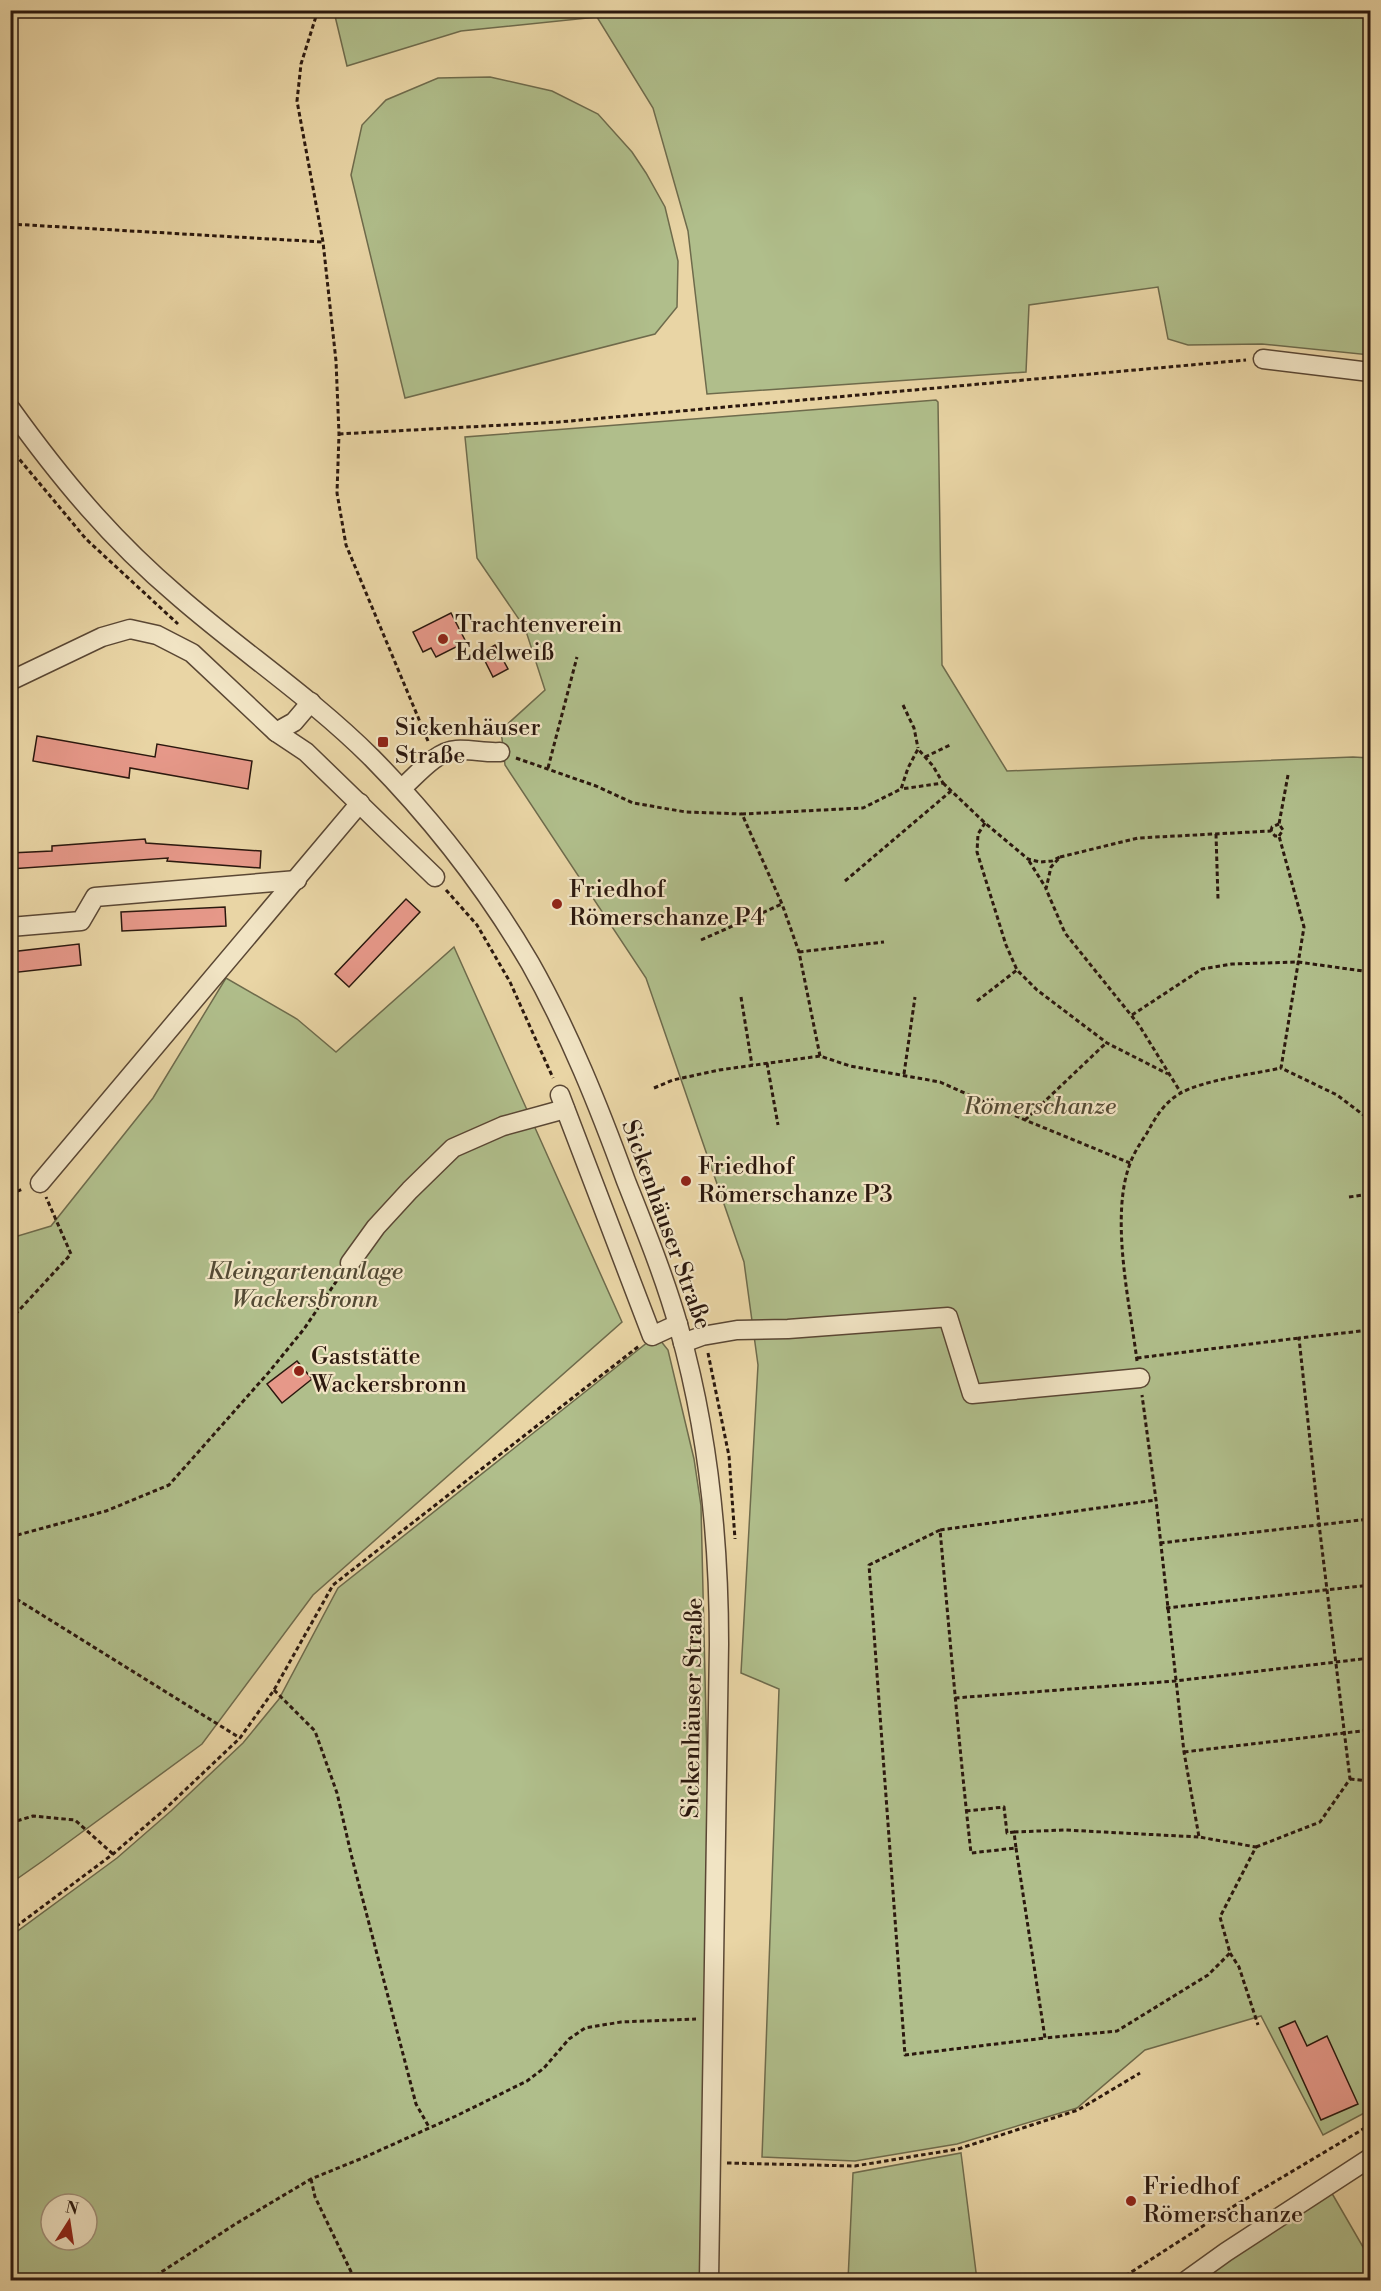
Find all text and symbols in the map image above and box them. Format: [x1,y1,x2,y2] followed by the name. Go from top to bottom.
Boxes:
[455,610,622,668] place label: Trachtenverein Edelweiß
[436,632,450,646] marker: Trachtenverein Edelweiß
[395,713,541,771] place label: Sickenhäuser Straße
[376,735,390,749] marker: Sickenhäuser Straße
[569,875,765,933] place label: Friedhof Römerschanze P4
[550,897,564,911] marker: Friedhof Römerschanze P4
[963,1092,1116,1122] park label: Römerschanze
[614,1116,718,1334] street label: Sickenhäuser Straße
[698,1152,893,1210] place label: Friedhof Römerschanze P3
[679,1174,693,1188] marker: Friedhof Römerschanze P3
[207,1257,403,1315] park label: Kleingartenanlage Wackersbronn
[310,1342,467,1400] place label: Gaststätte Wackersbronn
[292,1364,306,1378] marker: Gaststätte Wackersbronn
[676,1597,710,1819] street label: Sickenhäuser Straße
[1143,2172,1303,2230] place label: Friedhof Römerschanze
[39,2192,99,2252] north arrow
[1124,2194,1138,2208] marker: Friedhof Römerschanze
[64,2197,81,2219] text: N

